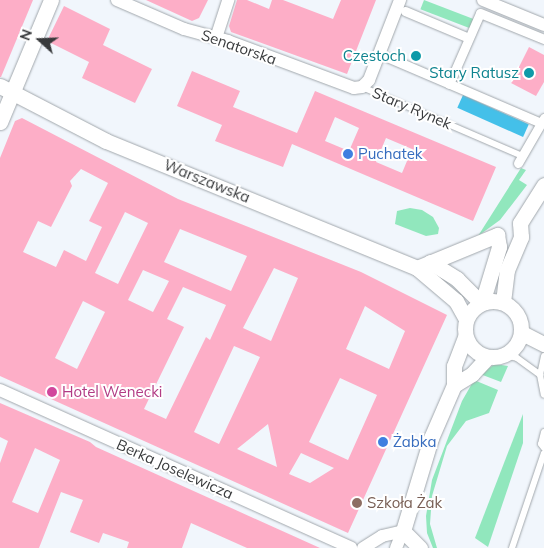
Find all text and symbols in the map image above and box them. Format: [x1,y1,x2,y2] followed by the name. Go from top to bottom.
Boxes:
[15,15,65,65] north arrow
[199,26,279,68] street label: Senatorska
[16,27,36,43] text: N
[343,47,406,65] place label: Częstoch
[410,50,422,62] marker: Częstoch
[429,64,519,82] place label: Stary Ratusz
[523,67,535,79] marker: Stary Ratusz
[370,83,454,133] street label: Stary Rynek
[358,145,423,163] place label: Puchatek
[342,148,354,160] marker: Puchatek
[161,156,253,206] street label: Warszawska
[62,383,162,401] place label: Hotel Wenecki
[46,386,58,398] marker: Hotel Wenecki
[393,433,436,451] place label: Żabka
[114,435,236,503] street label: Berka Joselewicza
[377,436,389,448] marker: Żabka
[367,494,442,512] place label: Szkoła Żak
[351,497,363,509] marker: Szkoła Żak

